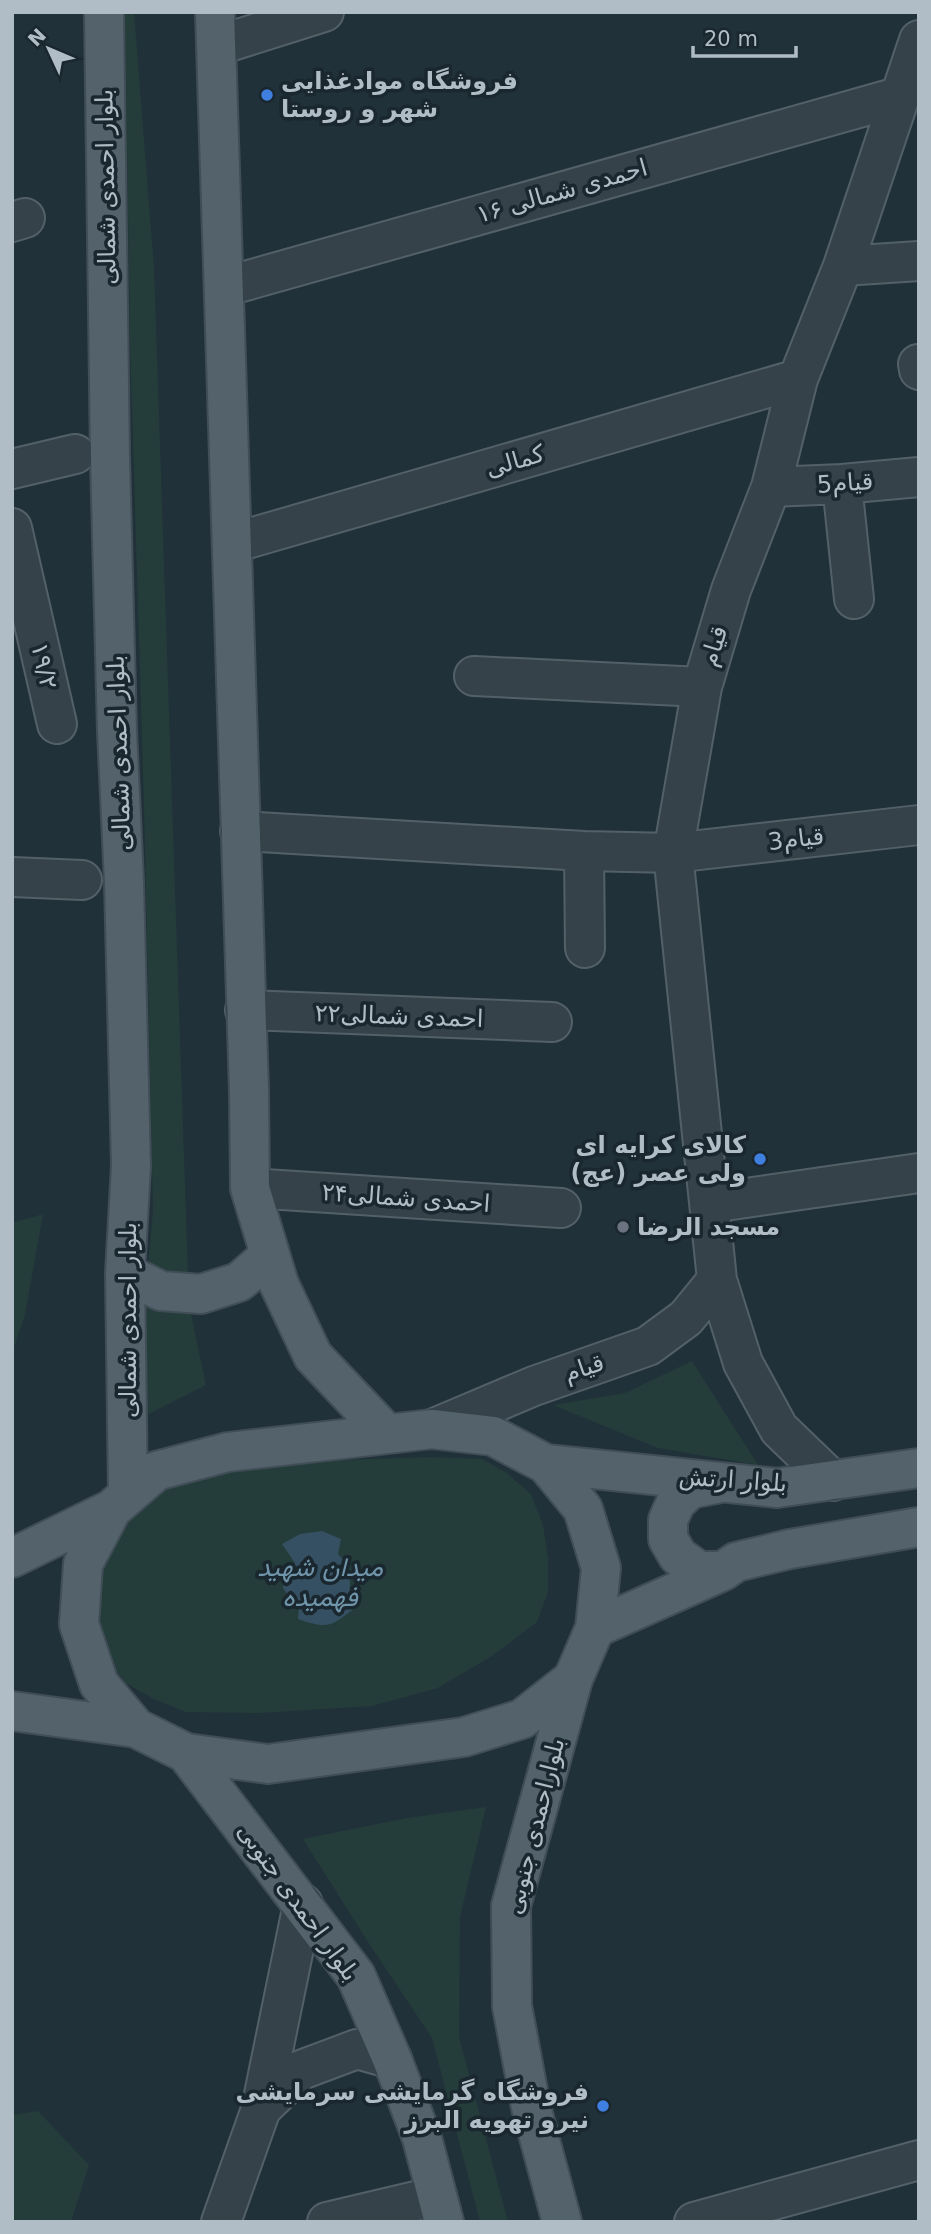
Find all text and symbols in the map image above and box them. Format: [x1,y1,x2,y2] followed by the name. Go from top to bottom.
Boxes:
[14,14,84,84] north arrow
[693,14,796,58] scale bar
[23,24,50,51] text: N
[704,27,758,51] text: 20 m
[281,67,518,123] place label: فروشگاه موادغذایی شهر و روستا
[259,87,275,103] marker: فروشگاه موادغذایی شهر و روستا
[90,89,122,285] street label: بلوار احمدی شمالی
[473,153,651,229] street label: احمدی شمالی ۱۶
[482,439,548,483] street label: کمالی
[816,467,874,499] street label: قیام5
[695,622,733,670] street label: قیام
[25,640,63,692] street label: ۱۹/۲
[102,655,136,851] street label: بلوار احمدی شمالی
[766,822,826,856] street label: قیام3
[314,999,484,1033] street label: احمدی شمالی۲۲
[570,1131,746,1187] place label: کالای کرایه ای ولی عصر (عج)
[752,1151,768,1167] marker: کالای کرایه ای ولی عصر (عج)
[321,1178,491,1218] street label: احمدی شمالی۲۴
[637,1213,780,1241] place label: مسجد الرضا
[615,1219,631,1235] marker: مسجد الرضا
[114,1222,142,1418] street label: بلوار احمدی شمالی
[560,1348,608,1388] street label: قیام
[678,1462,788,1498] street label: بلوار ارتش
[257,1552,383,1613] water label: میدان شهید فهمیده
[500,1735,570,1917] street label: بلواراحمدی جنوبی
[231,1818,365,1986] street label: بلوار احمدی جنوبی
[235,2078,589,2134] place label: فروشگاه گرمایشی سرمایشی نیرو تهویه البرز
[595,2098,611,2114] marker: فروشگاه گرمایشی سرمایشی نیرو تهویه البرز

